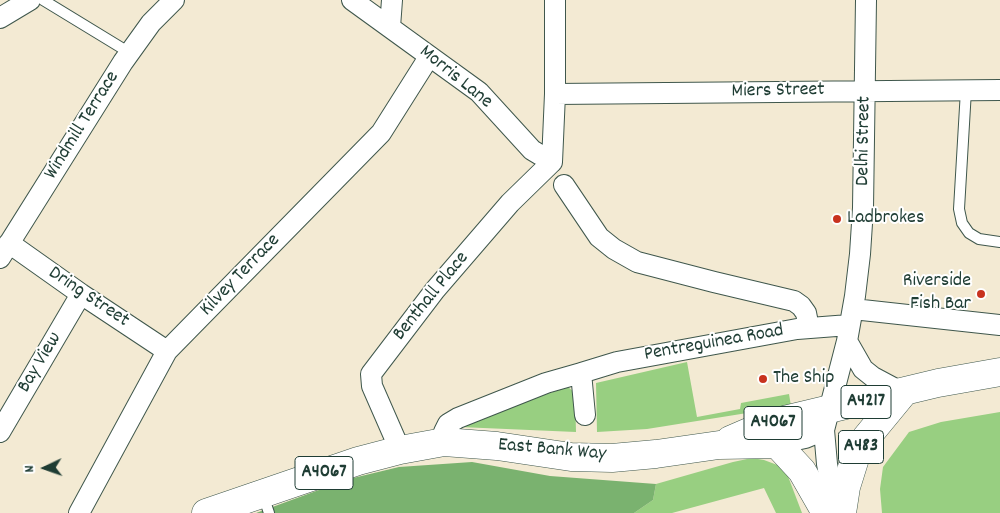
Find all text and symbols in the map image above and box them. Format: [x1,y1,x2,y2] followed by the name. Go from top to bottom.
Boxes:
[413,41,497,115] street label: Morris Lane
[40,67,126,185] street label: Windmill Terrace
[731,79,825,105] street label: Miers Street
[852,96,878,186] street label: Delhi Street
[847,207,924,231] place label: Ladbrokes
[831,213,843,225] marker: Ladbrokes
[196,230,286,322] street label: Kilvey Terrace
[389,248,475,346] street label: Benthall Place
[43,262,133,334] street label: Dring Street
[903,270,971,317] place label: Riverside Fish Bar
[975,288,987,300] marker: Riverside Fish Bar
[642,320,786,368] street label: Pentreguinea Road
[14,328,68,398] street label: Bay View
[773,367,834,391] place label: The Ship
[757,373,769,385] marker: The Ship
[841,386,891,418] road number: A4217
[744,406,802,439] road number: A4067
[838,431,884,464] road number: A483
[497,434,607,468] street label: East Bank Way
[20,443,70,493] north arrow
[295,456,353,489] road number: A4067
[20,465,40,473] text: N

